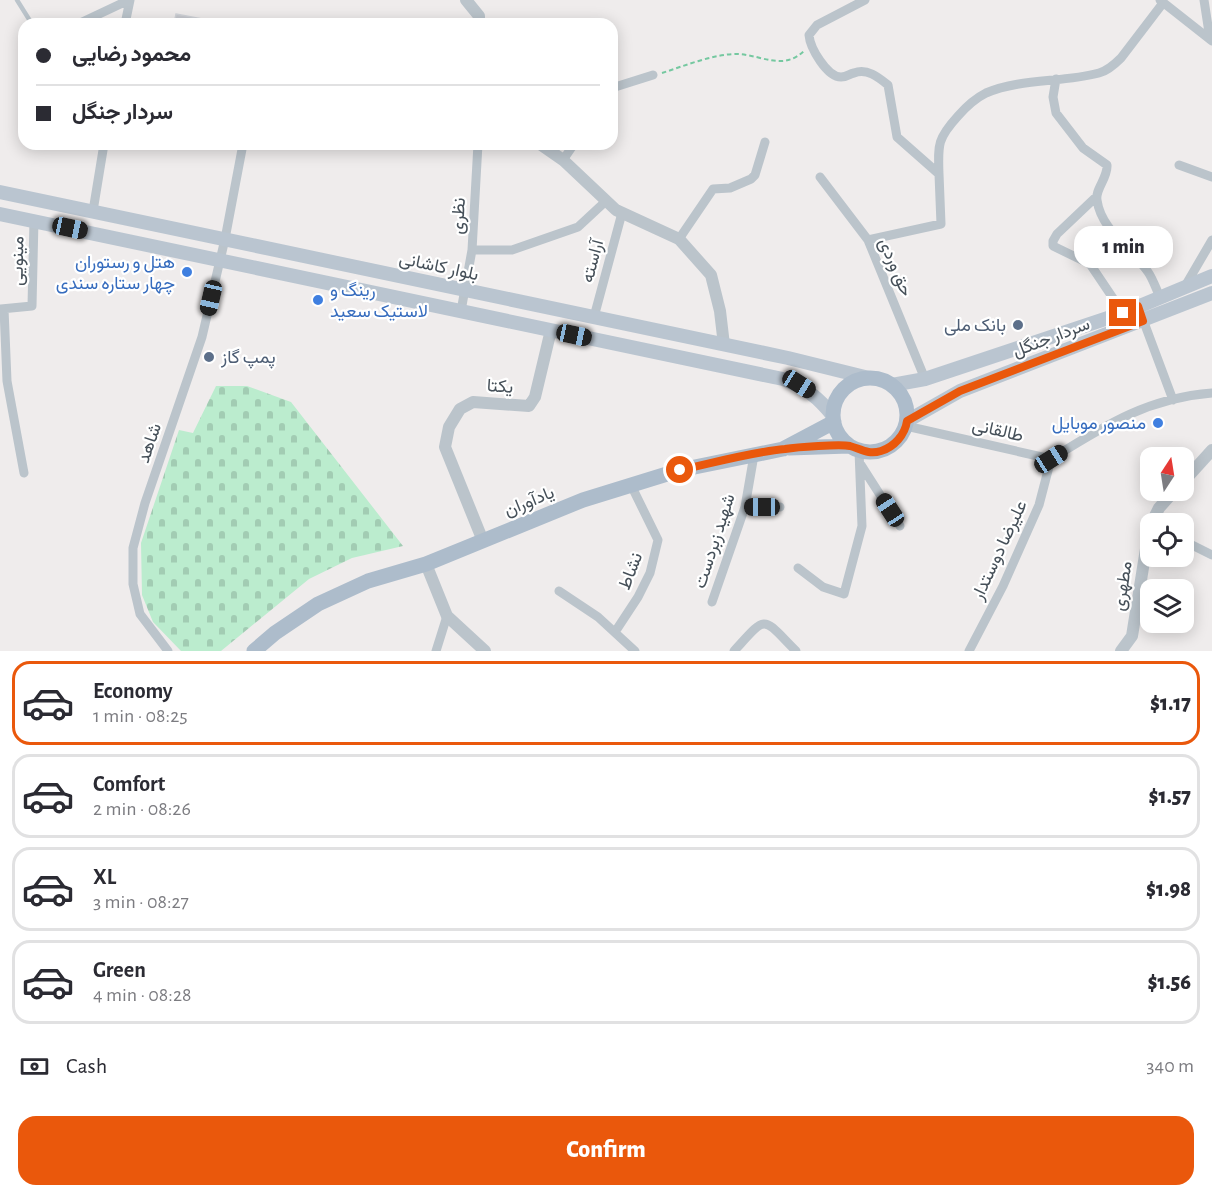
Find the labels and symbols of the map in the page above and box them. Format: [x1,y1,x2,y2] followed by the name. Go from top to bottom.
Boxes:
[449,197,470,235] street label: نظری
[51,215,89,241] car
[1074,226,1172,268] callout: 1 min
[9,236,28,286] street label: مینویی
[578,236,609,285] street label: آراسته
[874,236,915,300] street label: حق وردی
[397,250,480,285] street label: بلوار کاشانی
[56,254,175,295] place label: هتل و رستوران چهار ستاره سندی
[180,265,194,279] marker: هتل و رستوران چهار ستاره سندی
[198,278,224,318] car
[330,281,428,321] place label: رینگ و لاستیک سعید
[311,293,325,307] marker: رینگ و لاستیک سعید
[1109,299,1136,326] route end
[1010,314,1093,362] street label: سردار جنگل
[944,317,1006,336] place label: بانک ملی
[1011,318,1025,332] marker: بانک ملی
[555,322,593,348] car
[220,348,275,369] place label: پمپ گاز
[202,350,216,364] marker: پمپ گاز
[779,367,819,401] car
[486,377,514,397] street label: یکتا
[1052,415,1146,434] place label: منصور موبایل
[970,416,1025,447] street label: طالقانی
[1151,416,1165,430] marker: منصور موبایل
[135,421,165,466] street label: شاهد
[1031,442,1071,476] car
[1140,447,1194,501] north arrow
[666,456,693,483] route start
[501,483,557,521] street label: یادآوران
[873,490,907,530] car
[691,492,740,591] street label: شهید زبردست
[744,498,780,516] car
[969,498,1032,604] street label: علیرضا دوستدار
[616,550,646,592] street label: نشاط
[1110,560,1137,613] street label: مطهری

